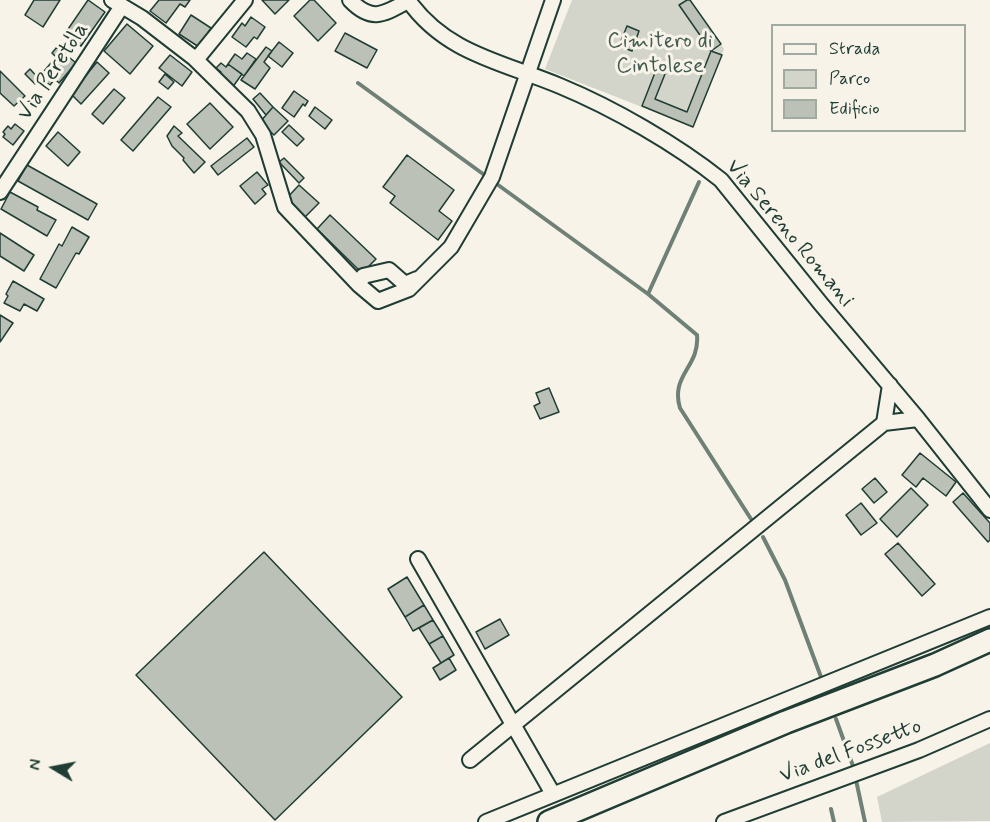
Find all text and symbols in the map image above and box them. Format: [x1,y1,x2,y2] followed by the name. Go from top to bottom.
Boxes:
[13,18,95,126] street label: Via Peretola
[771,24,966,132] legend
[607,29,713,80] park label: Cimitero di Cintolese
[829,37,880,61] text: Strada
[829,67,870,91] text: Parco
[829,97,880,121] text: Edificio
[719,155,859,313] street label: Via Sereno Romani
[776,714,926,790] street label: Via del Fossetto
[24,738,84,798] north arrow
[25,758,47,772] text: N

